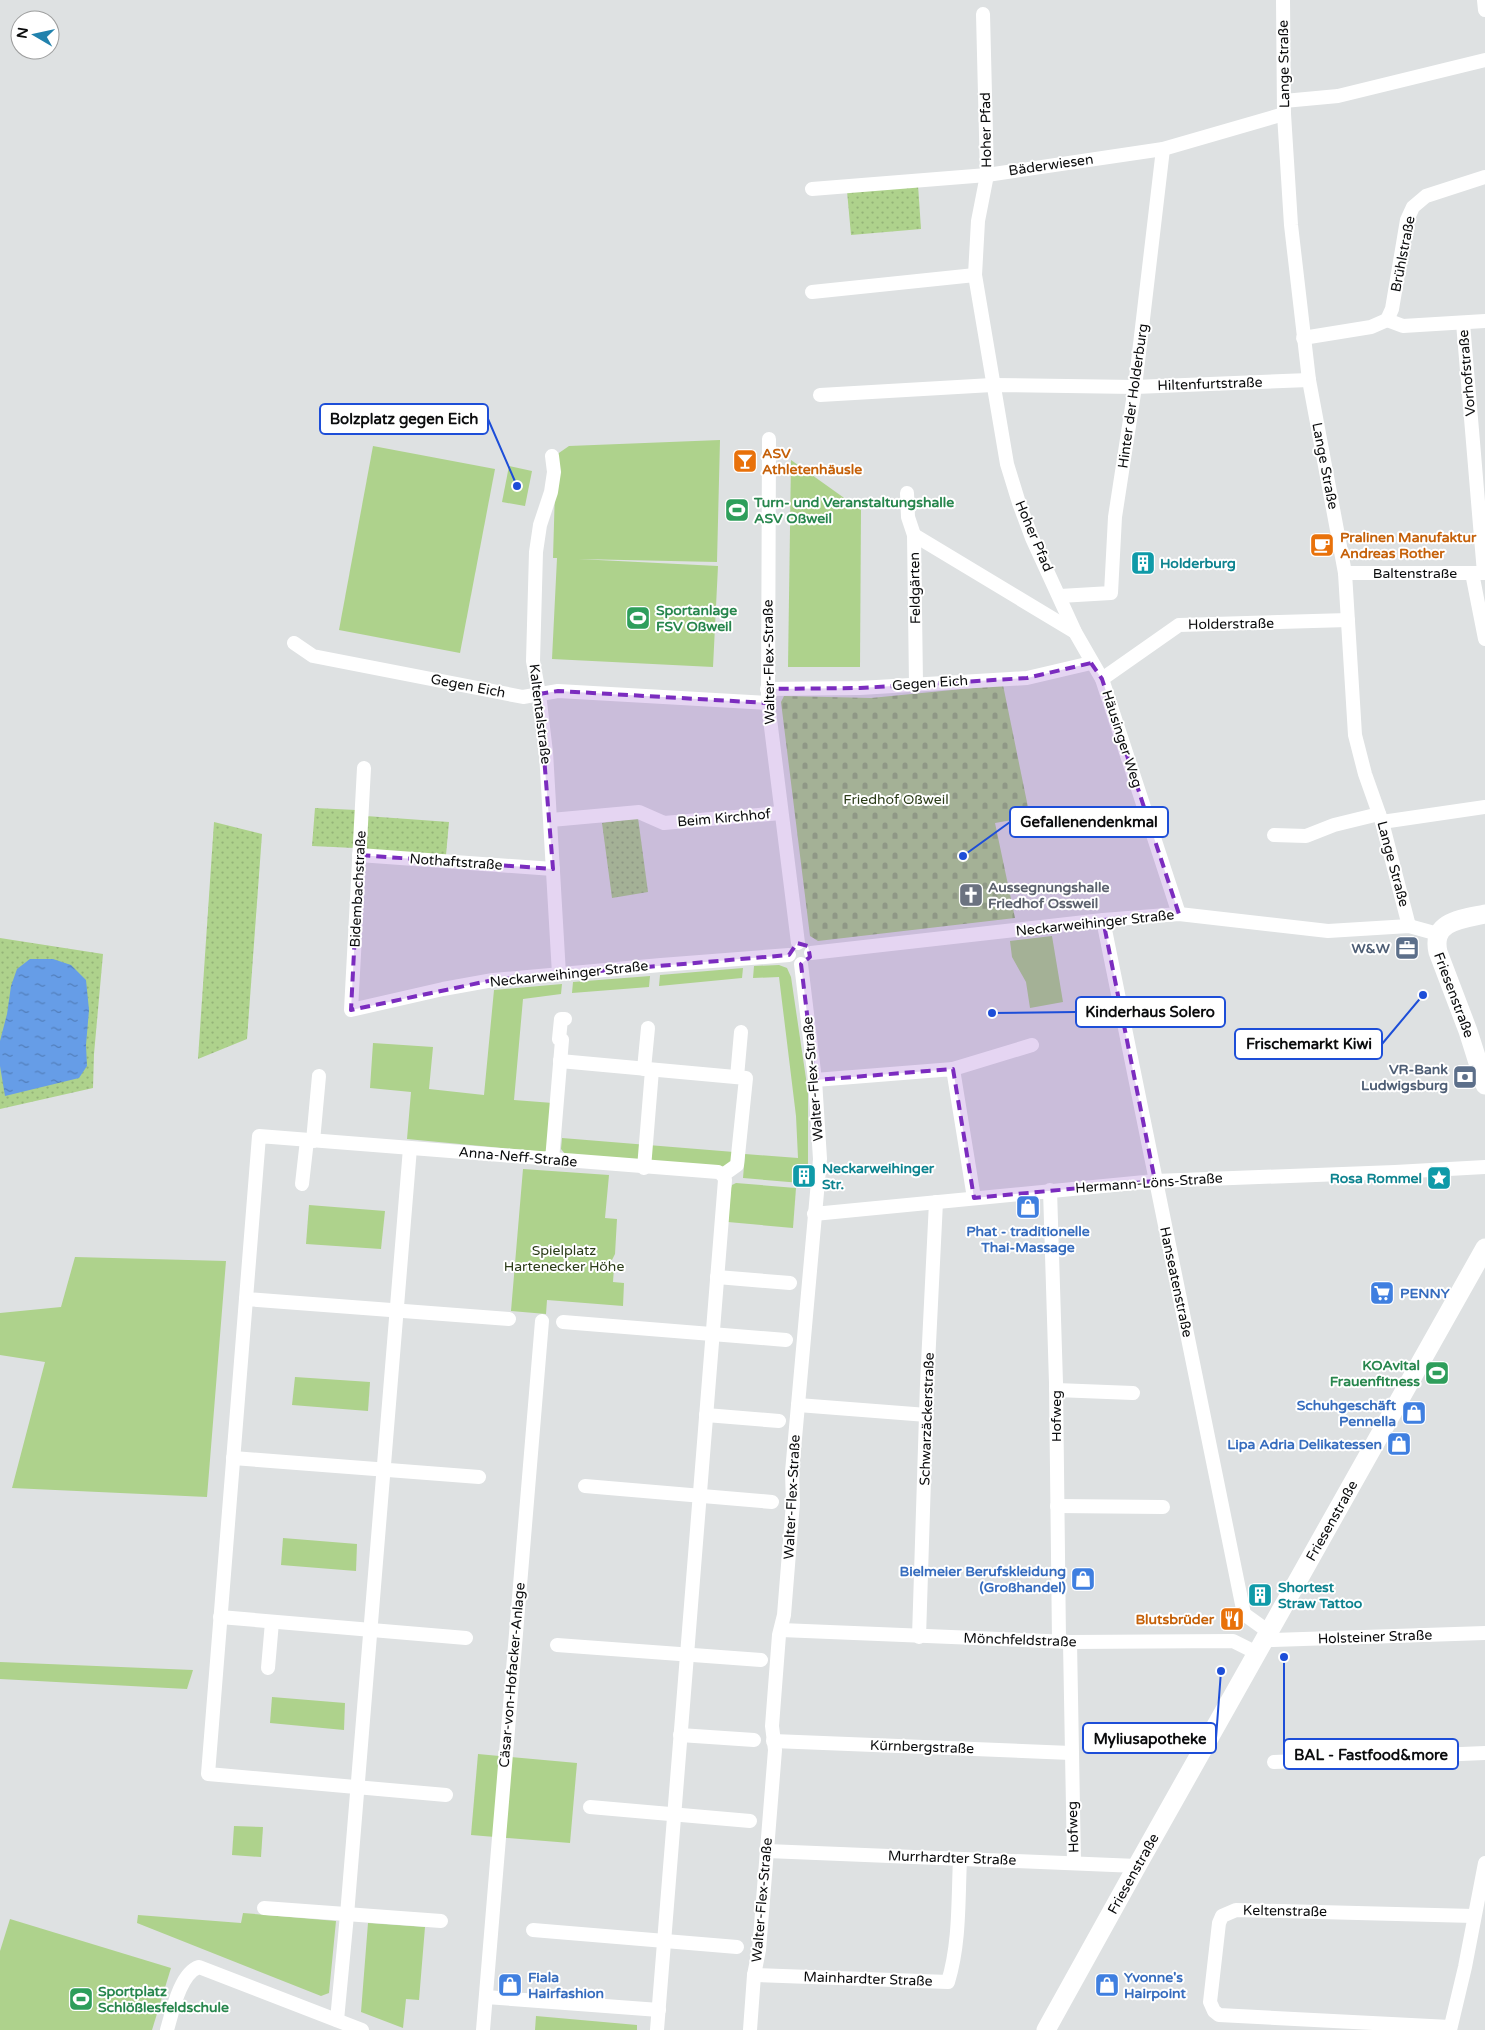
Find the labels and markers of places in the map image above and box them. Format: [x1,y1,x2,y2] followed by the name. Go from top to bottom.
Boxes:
[320,404,488,434] callout: Bolzplatz gegen Eich
[762,445,862,478] place label: ASV Athletenhäusle
[732,448,758,474] bar icon: ASV Athletenhäusle
[753,494,954,527] place label: Turn- und Veranstaltungshalle ASV Oßweil
[724,497,750,523] sports icon: Turn- und Veranstaltungshalle ASV Oßweil
[1340,529,1477,562] place label: Pralinen Manufaktur Andreas Rother
[1309,532,1335,558] cafe icon: Pralinen Manufaktur Andreas Rother
[1130,550,1156,576] building icon: Holderburg
[1160,555,1236,572] place label: Holderburg
[656,602,737,635] place label: Sportanlage FSV Oßweil
[625,605,651,631] sports icon: Sportanlage FSV Oßweil
[1010,807,1168,837] callout: Gefallenendenkmal
[988,879,1109,912] place label: Aussegnungshalle Friedhof Ossweil
[958,882,984,908] church icon: Aussegnungshalle Friedhof Ossweil
[1394,935,1420,961] office icon: W&W
[1351,940,1391,957] place label: W&W
[1076,997,1225,1027] callout: Kinderhaus Solero
[1235,1029,1382,1059] callout: Frischemarkt Kiwi
[1361,1061,1448,1094] place label: VR-Bank Ludwigsburg
[1452,1064,1478,1090] bank icon: VR-Bank Ludwigsburg
[822,1160,935,1193] place label: Neckarweihinger Str.
[791,1163,817,1189] building icon: Neckarweihinger Str.
[1426,1165,1452,1191] place icon: Rosa Rommel
[1330,1170,1422,1187] place label: Rosa Rommel
[1015,1194,1041,1220] shop icon: Phat - traditionelle Thai-Massage
[966,1223,1090,1256] place label: Phat - traditionelle Thai-Massage
[1369,1280,1395,1306] supermarket icon: PENNY
[1400,1285,1450,1302] place label: PENNY
[1330,1357,1420,1390] place label: KOAvital Frauenfitness
[1424,1360,1450,1386] sports icon: KOAvital Frauenfitness
[1297,1397,1397,1430] place label: Schuhgeschäft Pennella
[1401,1400,1427,1426] shop icon: Schuhgeschäft Pennella
[1386,1431,1412,1457] shop icon: Lipa Adria Delikatessen
[1227,1436,1382,1453] place label: Lipa Adria Delikatessen
[900,1563,1066,1596] place label: Bielmeier Berufskleidung (Großhandel)
[1070,1566,1096,1592] shop icon: Bielmeier Berufskleidung (Großhandel)
[1278,1579,1363,1612] place label: Shortest Straw Tattoo
[1247,1582,1273,1608] building icon: Shortest Straw Tattoo
[1219,1606,1245,1632] restaurant icon: Blutsbrüder
[1135,1611,1215,1628] place label: Blutsbrüder
[1083,1723,1216,1753] callout: Myliusapotheke
[1284,1739,1458,1769] callout: BAL - Fastfood&more
[528,1969,604,2002] place label: Fiala Hairfashion
[1124,1969,1186,2002] place label: Yvonne's Hairpoint
[497,1972,523,1998] shop icon: Fiala Hairfashion
[1094,1972,1120,1998] shop icon: Yvonne's Hairpoint
[98,1983,229,2016] place label: Sportplatz Schlößlesfeldschule
[68,1986,94,2012] sports icon: Sportplatz Schlößlesfeldschule

